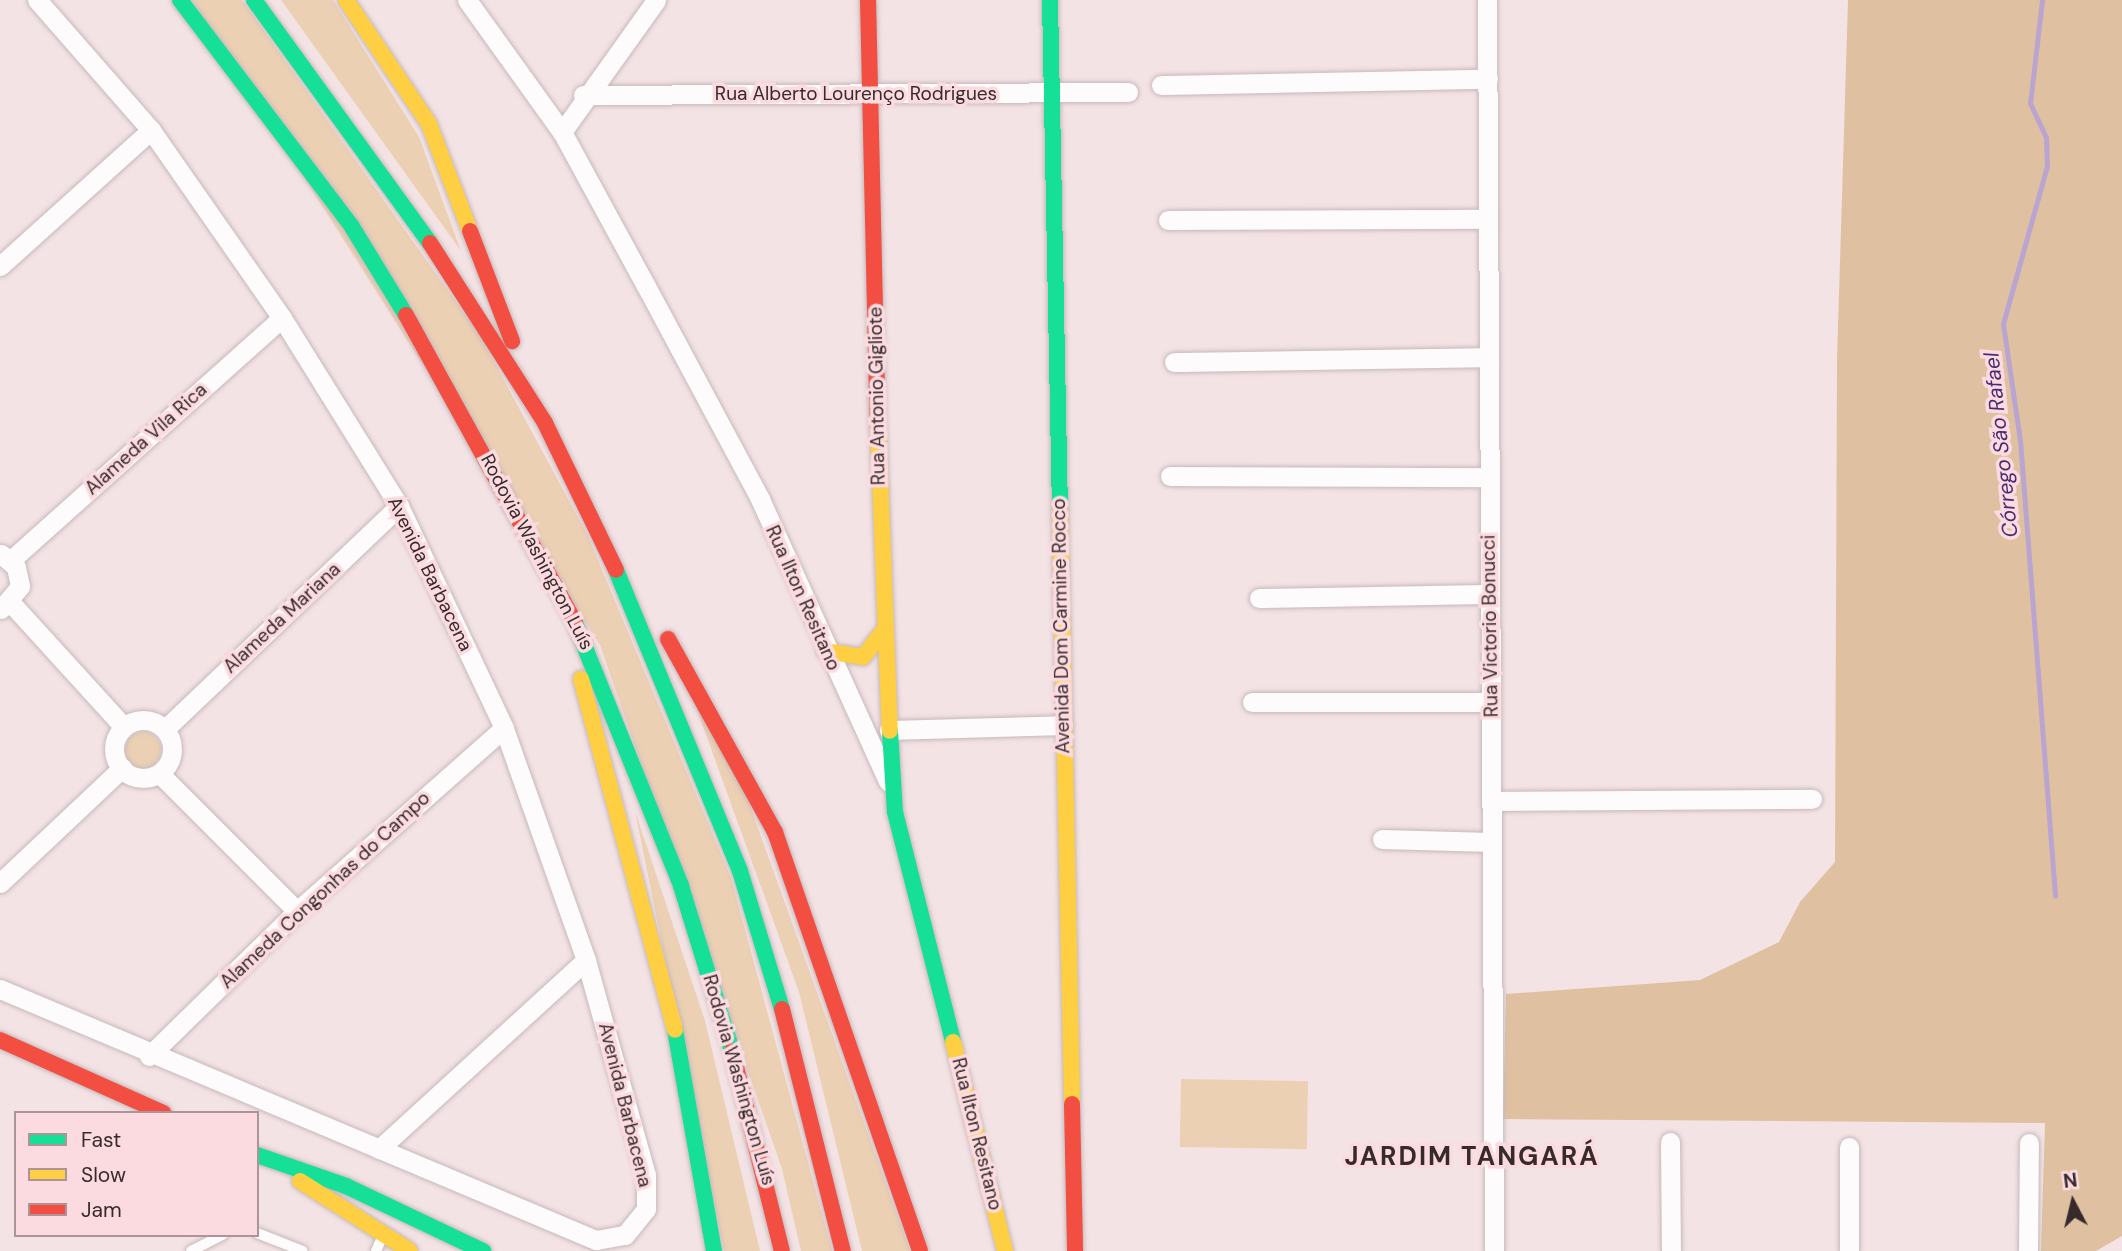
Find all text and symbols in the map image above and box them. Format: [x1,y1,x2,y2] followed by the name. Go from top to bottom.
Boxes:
[715,83,997,105] street label: Rua Alberto Lourenço Rodrigues
[864,307,890,485] street label: Rua Antonio Gigliote
[1979,351,2023,539] water label: Córrego São Rafael
[80,378,212,500] street label: Alameda Vila Rica
[476,450,598,654] street label: Rodovia Washington Luís
[383,493,477,655] street label: Avenida Barbacena
[1047,498,1075,754] street label: Avenida Dom Carmine Rocco
[761,522,845,674] street label: Rua Ilton Resitano
[1477,535,1503,717] street label: Rua Victorio Bonucci
[219,558,345,678] street label: Alameda Mariana
[215,787,435,993] street label: Alameda Congonhas do Campo
[698,972,780,1188] street label: Rodovia Washington Luís
[594,1020,656,1190] street label: Avenida Barbacena
[947,1055,1007,1213] street label: Rua Ilton Resitano
[14,1111,259,1237] legend
[81,1126,121,1154] text: Fast
[1346,1141,1598,1173] district label: JARDIM TANGARÁ
[81,1161,126,1189] text: Slow
[2038,1167,2108,1237] north arrow
[2062,1167,2079,1194] text: N
[81,1196,122,1224] text: Jam

